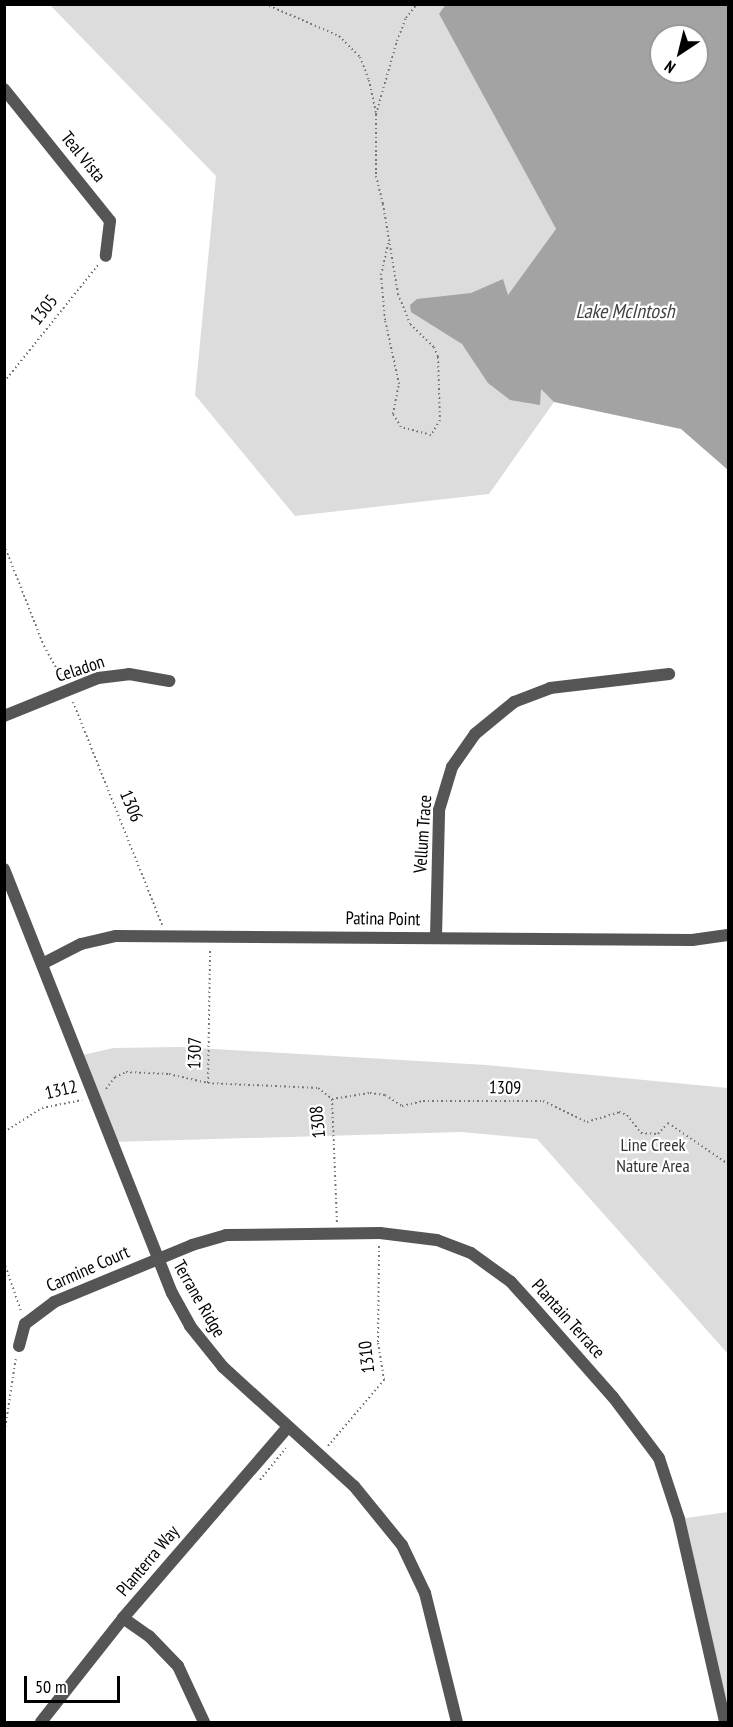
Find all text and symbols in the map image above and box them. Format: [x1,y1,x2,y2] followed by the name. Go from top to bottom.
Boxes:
[649,24,709,84] north arrow
[661,56,679,78] text: N
[56,127,110,187] street label: Teal Vista
[26,291,62,329] street label: 1305
[576,299,674,323] water label: Lake McIntosh
[53,651,107,687] street label: Celadon
[115,787,147,825] street label: 1306
[409,794,437,874] street label: Vellum Trace
[345,908,421,930] street label: Patina Point
[184,1037,206,1069] street label: 1307
[43,1076,79,1104] street label: 1312
[489,1077,521,1099] street label: 1309
[306,1105,330,1139] street label: 1308
[616,1135,690,1178] park label: Line Creek Nature Area
[43,1241,133,1297] street label: Carmine Court
[168,1257,230,1341] street label: Terrane Ridge
[527,1275,609,1363] street label: Plantain Terrace
[354,1340,380,1374] street label: 1310
[112,1521,184,1601] street label: Planterra Way
[27,1664,123,1702] scale bar
[35,1675,67,1698] text: 50 m

